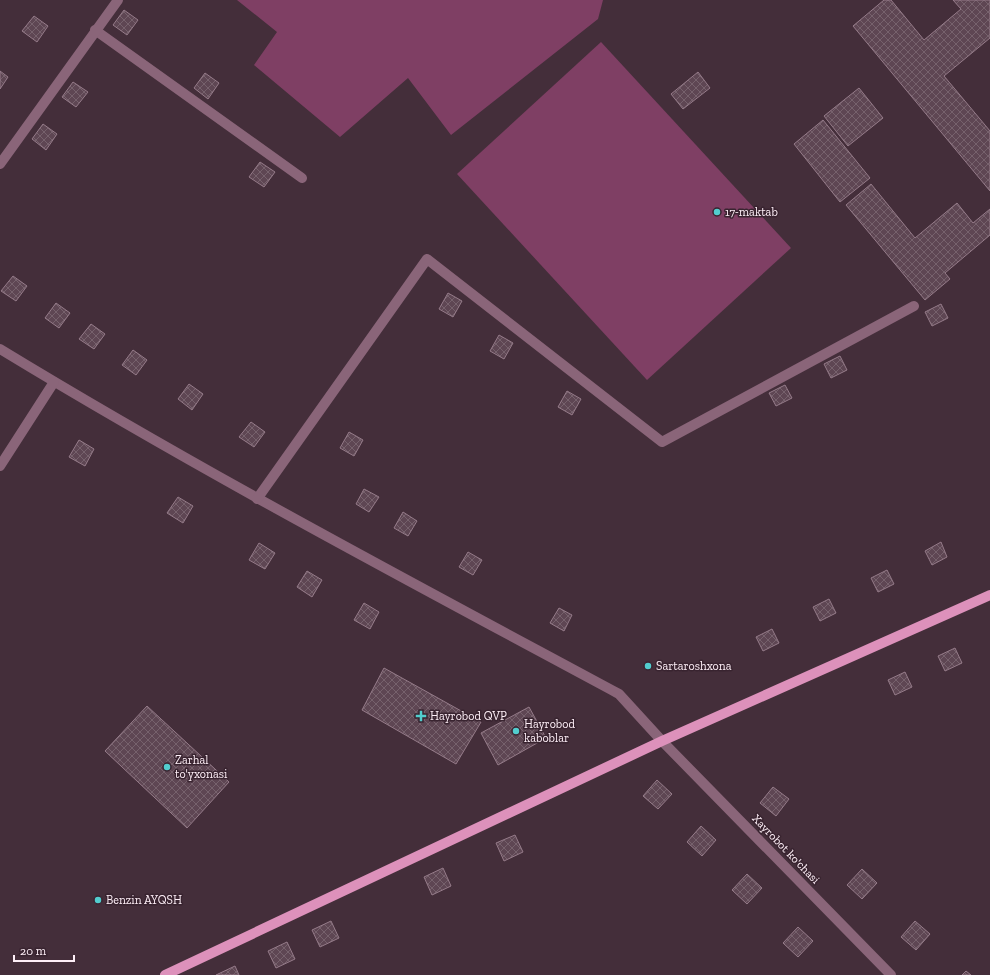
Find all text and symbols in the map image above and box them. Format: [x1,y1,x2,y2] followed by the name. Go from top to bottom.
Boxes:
[725,205,778,219] place label: 17-maktab
[712,207,722,217] marker: 17-maktab
[656,659,732,673] place label: Sartaroshxona
[643,661,653,671] marker: Sartaroshxona
[430,709,507,723] place label: Hayrobod QVP
[415,710,427,722] marker: Hayrobod QVP
[524,717,575,745] place label: Hayrobod kaboblar
[511,726,521,736] marker: Hayrobod kaboblar
[175,753,228,781] place label: Zarhal to'yxonasi
[162,762,172,772] marker: Zarhal to'yxonasi
[749,811,823,887] street label: Xayrobot ko'chasi
[106,893,182,907] place label: Benzin AYQSH
[93,895,103,905] marker: Benzin AYQSH
[14,937,74,963] scale bar
[20,944,47,958] text: 20 m

